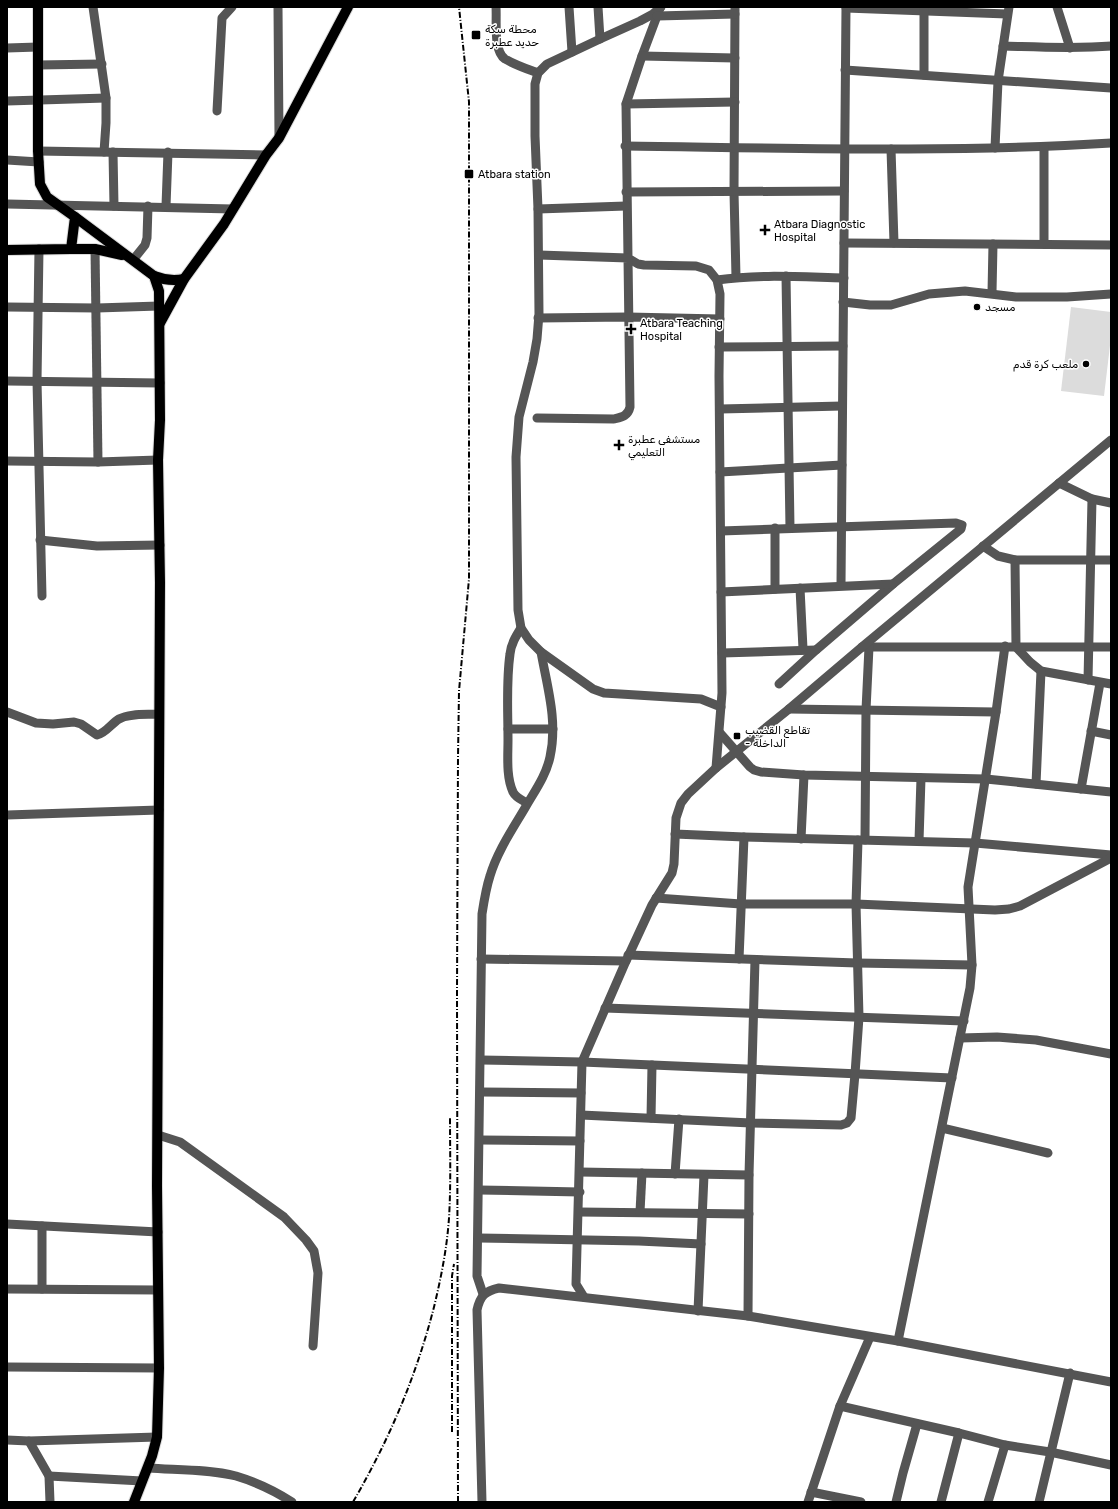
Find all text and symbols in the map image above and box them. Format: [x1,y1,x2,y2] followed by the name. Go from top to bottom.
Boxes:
[485,23,539,49] place label: محطة سكة حديد عطبرة
[470,29,482,41] marker: محطة سكة حديد عطبرة
[463,168,475,180] marker: Atbara station
[478,168,551,181] place label: Atbara station
[774,218,865,244] place label: Atbara Diagnostic Hospital
[759,224,771,236] marker: Atbara Diagnostic Hospital
[985,301,1015,314] place label: مسجد
[972,302,982,312] marker: مسجد
[640,317,723,343] place label: Atbara Teaching Hospital
[625,323,637,335] marker: Atbara Teaching Hospital
[1013,358,1078,372] place label: ملعب كرة قدم
[1081,359,1091,369] marker: ملعب كرة قدم
[628,433,700,461] place label: مستشفى عطبرة التعليمي
[613,439,625,451] marker: مستشفى عطبرة التعليمي
[745,724,810,750] place label: تقاطع القضيب - الداخلة
[732,731,742,741] marker: تقاطع القضيب - الداخلة

